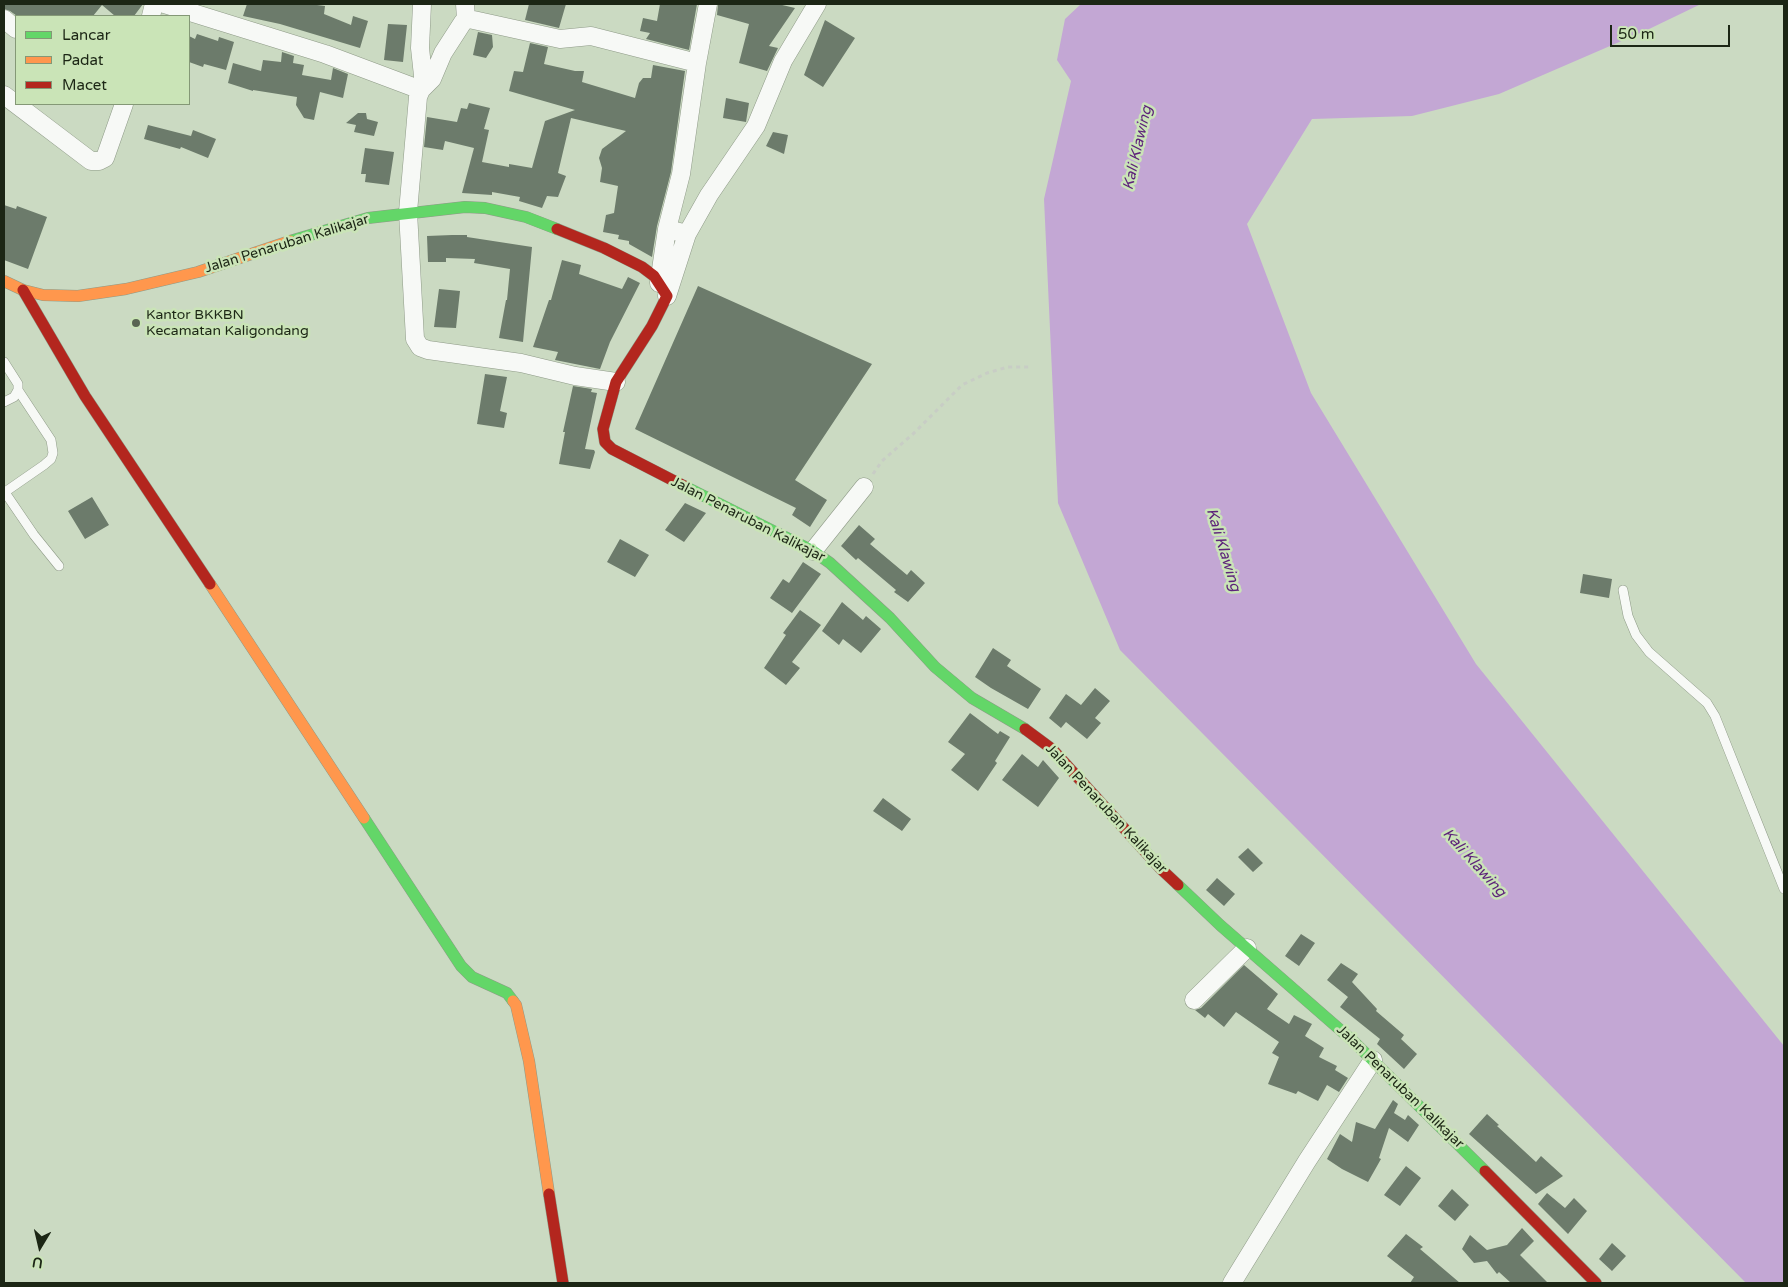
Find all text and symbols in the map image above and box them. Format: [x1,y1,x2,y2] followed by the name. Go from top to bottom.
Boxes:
[15,15,190,105] legend
[1613,15,1733,47] scale bar
[1618,25,1655,43] text: 50 m
[62,26,110,44] text: Lancar
[62,51,104,69] text: Padat
[62,76,107,94] text: Macet
[1120,104,1156,192] water label: Kali Klawing
[203,211,371,277] street label: Jalan Penaruban Kalikajar
[146,307,309,340] place label: Kantor BKKBN Kecamatan Kaligondang
[130,317,142,329] marker: Kantor BKKBN Kecamatan Kaligondang
[668,474,828,566] street label: Jalan Penaruban Kalikajar
[1202,506,1244,594] water label: Kali Klawing
[1042,741,1170,877] street label: Jalan Penaruban Kalikajar
[1438,825,1510,901] water label: Kali Klawing
[1333,1022,1467,1152] street label: Jalan Penaruban Kalikajar
[15,1222,65,1272] north arrow
[31,1253,44,1272] text: U

